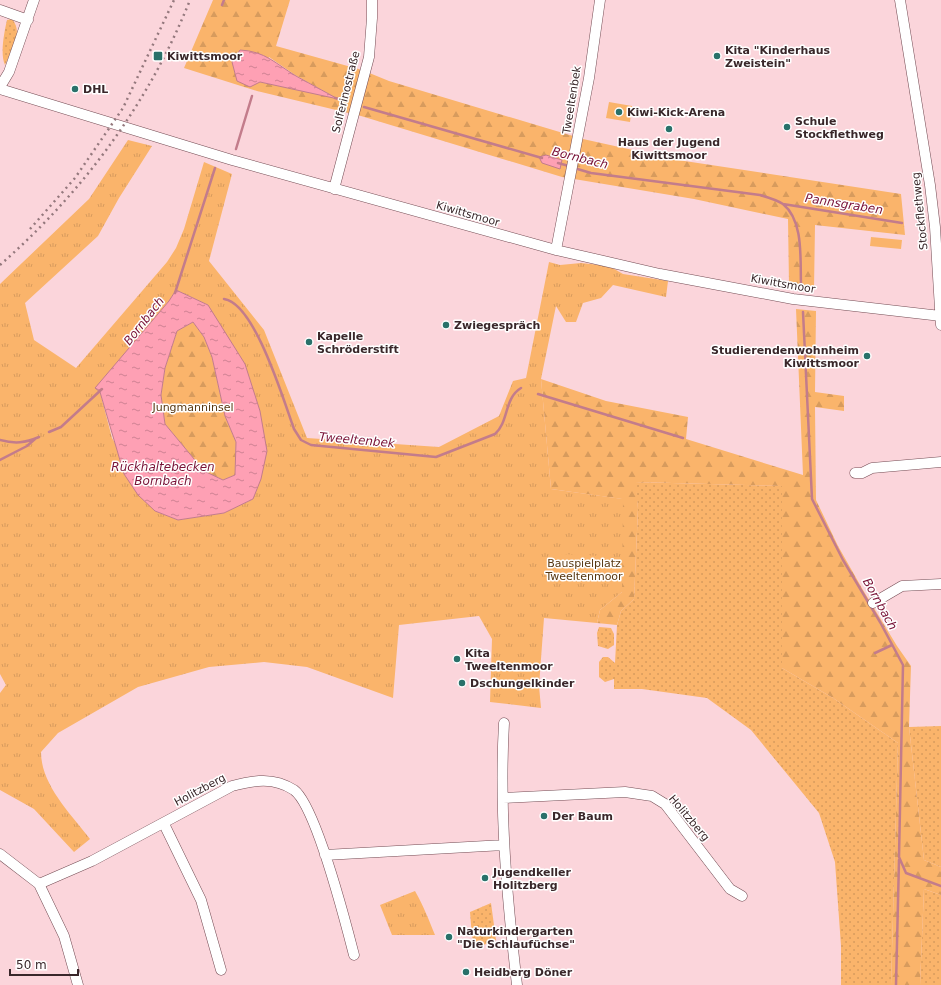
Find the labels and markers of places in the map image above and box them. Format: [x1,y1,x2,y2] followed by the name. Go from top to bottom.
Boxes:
[725,44,831,70] place label: Kita "Kinderhaus Zweistein"
[152,50,164,62] marker: Kiwittsmoor
[167,50,243,63] place label: Kiwittsmoor
[712,51,722,61] marker: Kita "Kinderhaus Zweistein"
[83,83,108,96] place label: DHL
[70,84,80,94] marker: DHL
[627,106,725,119] place label: Kiwi-Kick-Arena
[614,107,624,117] marker: Kiwi-Kick-Arena
[795,115,884,141] place label: Schule Stockflethweg
[782,122,792,132] marker: Schule Stockflethweg
[664,124,674,134] marker: Haus der Jugend Kiwittsmoor
[618,136,720,162] place label: Haus der Jugend Kiwittsmoor
[454,319,540,332] place label: Zwiegespräch
[441,320,451,330] marker: Zwiegespräch
[317,330,399,356] place label: Kapelle Schröderstift
[304,337,314,347] marker: Kapelle Schröderstift
[711,344,860,370] place label: Studierendenwohnheim Kiwittsmoor
[862,351,872,361] marker: Studierendenwohnheim Kiwittsmoor
[465,647,553,673] place label: Kita Tweeltenmoor
[452,654,462,664] marker: Kita Tweeltenmoor
[470,677,575,690] place label: Dschungelkinder
[457,678,467,688] marker: Dschungelkinder
[552,810,613,823] place label: Der Baum
[539,811,549,821] marker: Der Baum
[492,866,571,892] place label: Jugendkeller Holitzberg
[480,873,490,883] marker: Jugendkeller Holitzberg
[457,925,575,951] place label: Naturkindergarten "Die Schlaufüchse"
[444,932,454,942] marker: Naturkindergarten "Die Schlaufüchse"
[474,966,573,979] place label: Heidberg Döner
[461,967,471,977] marker: Heidberg Döner

